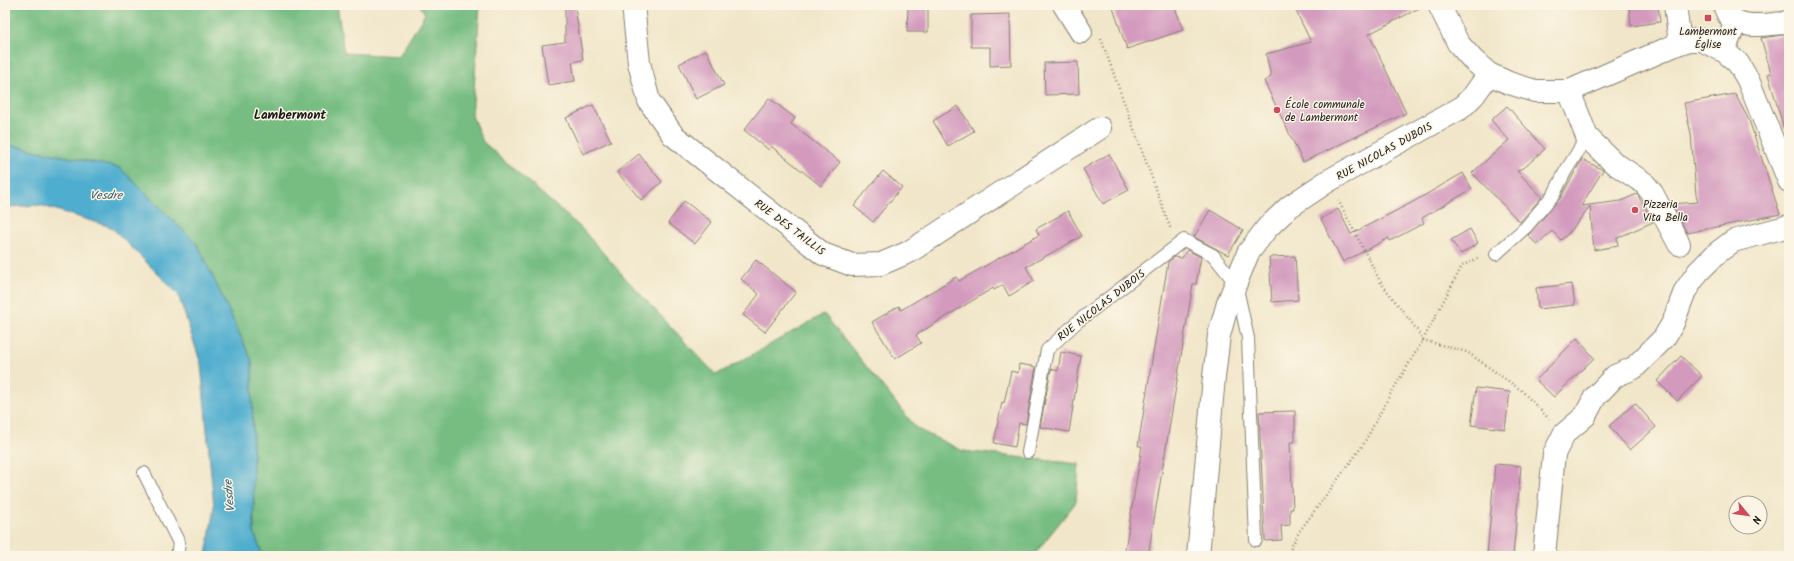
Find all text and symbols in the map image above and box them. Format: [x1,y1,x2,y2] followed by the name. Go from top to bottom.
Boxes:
[1703,13,1713,23] marker: Lambermont Église
[1679,23,1738,54] place label: Lambermont Église
[1285,96,1365,127] place label: École communale de Lambermont
[254,105,326,126] district label: Lambermont
[1272,105,1282,115] marker: École communale de Lambermont
[1333,118,1436,186] street label: RUE NICOLAS DUBOIS
[90,186,124,205] water label: Vesdre
[750,195,829,261] street label: RUE DES TAILLIS
[1643,196,1688,227] place label: Pizzeria Vita Bella
[1630,205,1640,215] marker: Pizzeria Vita Bella
[1054,265,1150,346] street label: RUE NICOLAS DUBOIS
[218,477,240,513] water label: Vesdre
[1728,495,1768,535] north arrow
[1746,512,1765,527] text: N

